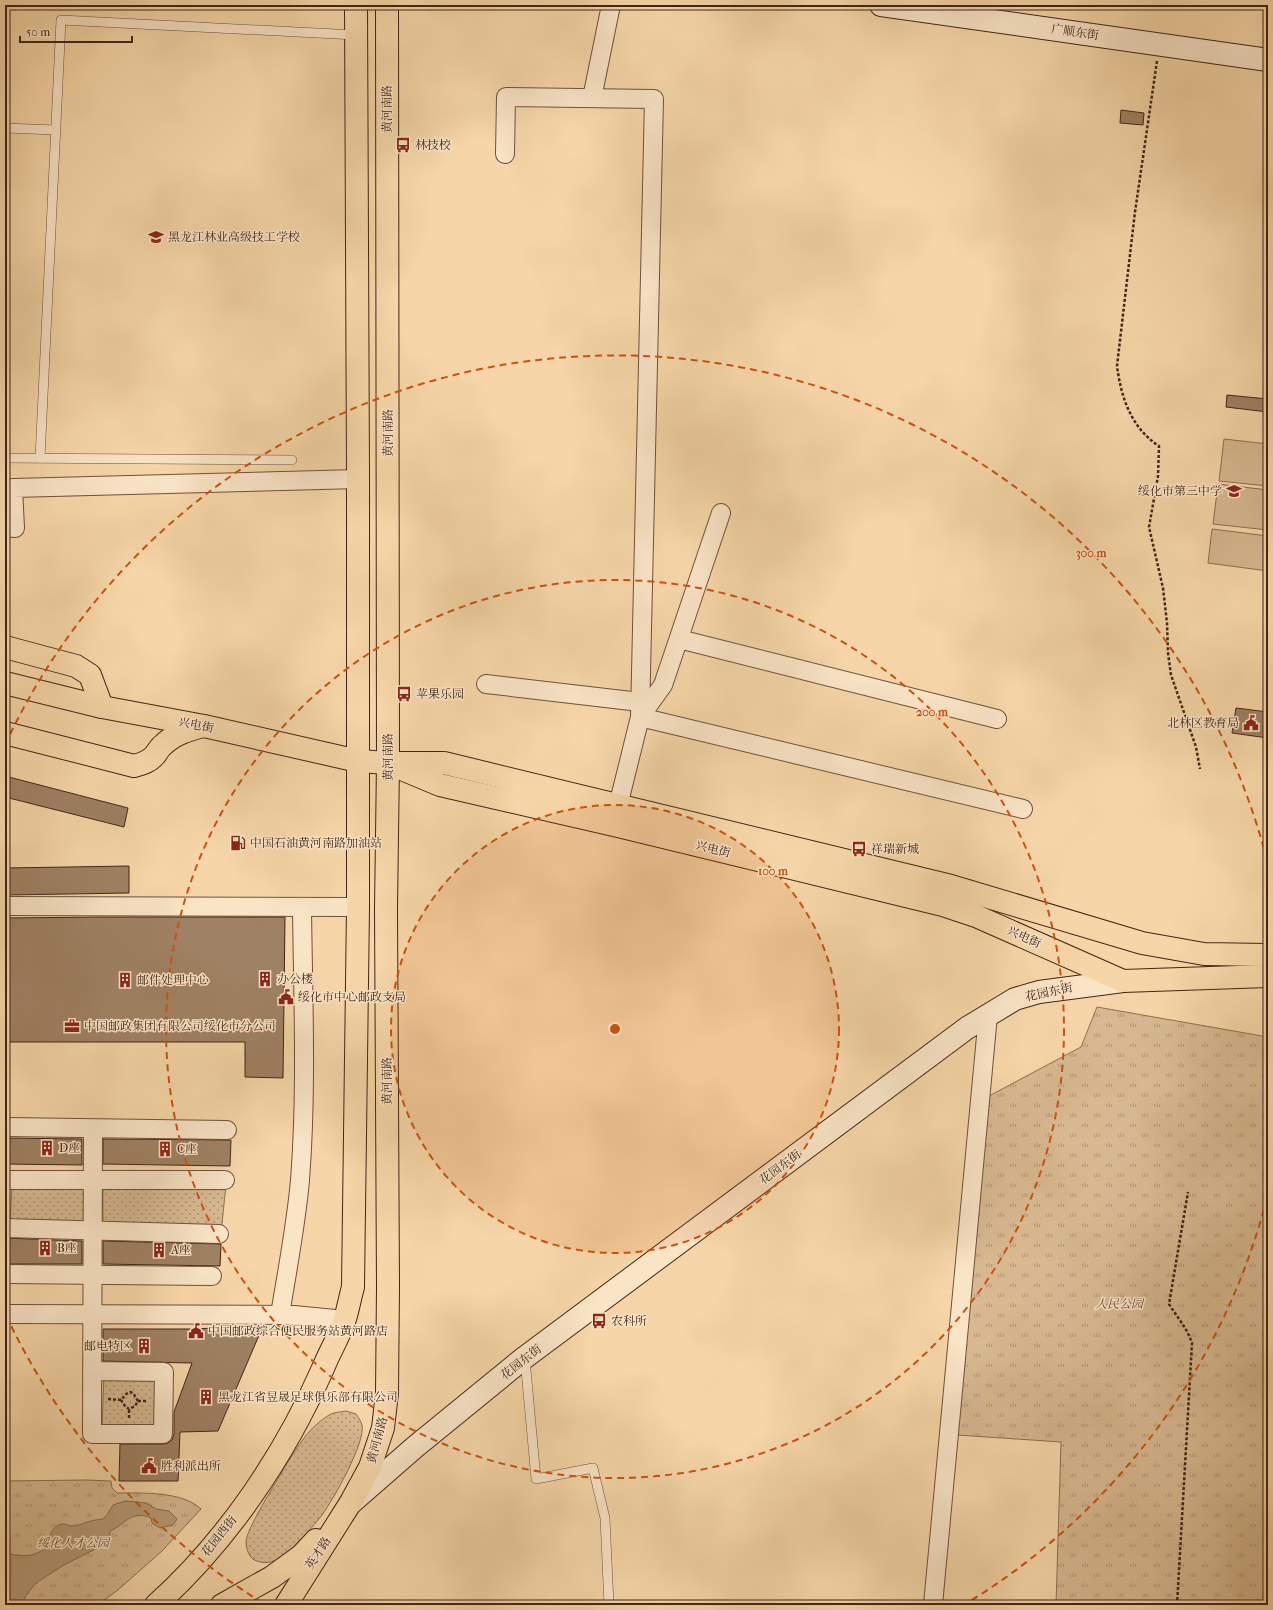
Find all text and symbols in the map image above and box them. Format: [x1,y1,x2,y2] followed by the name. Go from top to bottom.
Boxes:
[20,18,132,44] scale bar
[1050,22,1101,42] street label: 广顺东街
[26,25,50,39] text: 50 m
[380,85,394,133] street label: 黄河南路
[394,136,412,154] bus stop icon: 林技校
[415,138,451,152] place label: 林技校
[147,228,165,246] school or university icon: 黑龙江林业高级技工学校
[168,230,300,244] place label: 黑龙江林业高级技工学校
[381,409,395,457] street label: 黄河南路
[1225,482,1243,500] school or university icon: 绥化市第三中学
[1138,484,1222,498] place label: 绥化市第三中学
[1076,546,1107,561] text: 300 m
[395,685,413,703] bus stop icon: 苹果乐园
[416,687,464,701] place label: 苹果乐园
[916,705,949,719] text: 200 m
[1242,714,1260,732] public building icon: 北林区教育局
[177,715,216,735] street label: 兴电街
[1167,716,1239,730] place label: 北林区教育局
[381,733,395,781] street label: 黄河南路
[229,834,247,852] fuel station icon: 中国石油黄河南路加油站
[250,836,382,850] place label: 中国石油黄河南路加油站
[694,838,733,860] street label: 兴电街
[850,840,868,858] bus stop icon: 祥瑞新城
[871,842,919,856] place label: 祥瑞新城
[758,864,789,878] text: 100 m
[1005,923,1044,951] street label: 兴电街
[256,970,274,988] building icon: 办公楼
[116,971,134,989] building icon: 邮件处理中心
[277,972,313,986] place label: 办公楼
[137,973,209,987] place label: 邮件处理中心
[1024,980,1075,1004] street label: 花园东街
[277,988,295,1006] public building icon: 绥化市中心邮政支局
[298,990,406,1004] place label: 绥化市中心邮政支局
[63,1017,81,1035] office icon: 中国邮政集团有限公司绥化市分公司
[84,1019,276,1033] place label: 中国邮政集团有限公司绥化市分公司
[608,1022,622,1036] centre of rings
[380,1057,394,1105] street label: 黄河南路
[38,1139,56,1157] building icon: D座
[156,1140,174,1158] building icon: C座
[59,1141,80,1155] place label: D座
[177,1142,197,1156] place label: C座
[757,1146,804,1187] street label: 花园东街
[36,1239,54,1257] building icon: B座
[57,1241,77,1255] place label: B座
[150,1241,168,1259] building icon: A座
[170,1243,191,1257] place label: A座
[1095,1297,1145,1311] park label: 人民公园
[590,1312,608,1330] bus stop icon: 农科所
[611,1314,647,1328] place label: 农科所
[187,1322,205,1340] public building icon: 中国邮政综合便民服务站黄河路店
[208,1324,388,1338] place label: 中国邮政综合便民服务站黄河路店
[135,1337,153,1355] building icon: 邮电特区
[84,1339,132,1353] place label: 邮电特区
[498,1341,545,1382] street label: 花园东街
[197,1388,215,1406] building icon: 黑龙江省昱晟足球俱乐部有限公司
[218,1390,398,1404] place label: 黑龙江省昱晟足球俱乐部有限公司
[364,1415,390,1465] street label: 黄河南路
[140,1457,158,1475] public building icon: 胜利派出所
[161,1459,221,1473] place label: 胜利派出所
[198,1512,240,1559] street label: 花园西街
[302,1534,334,1572] street label: 英才路
[37,1536,111,1550] park label: 绥化人才公园

